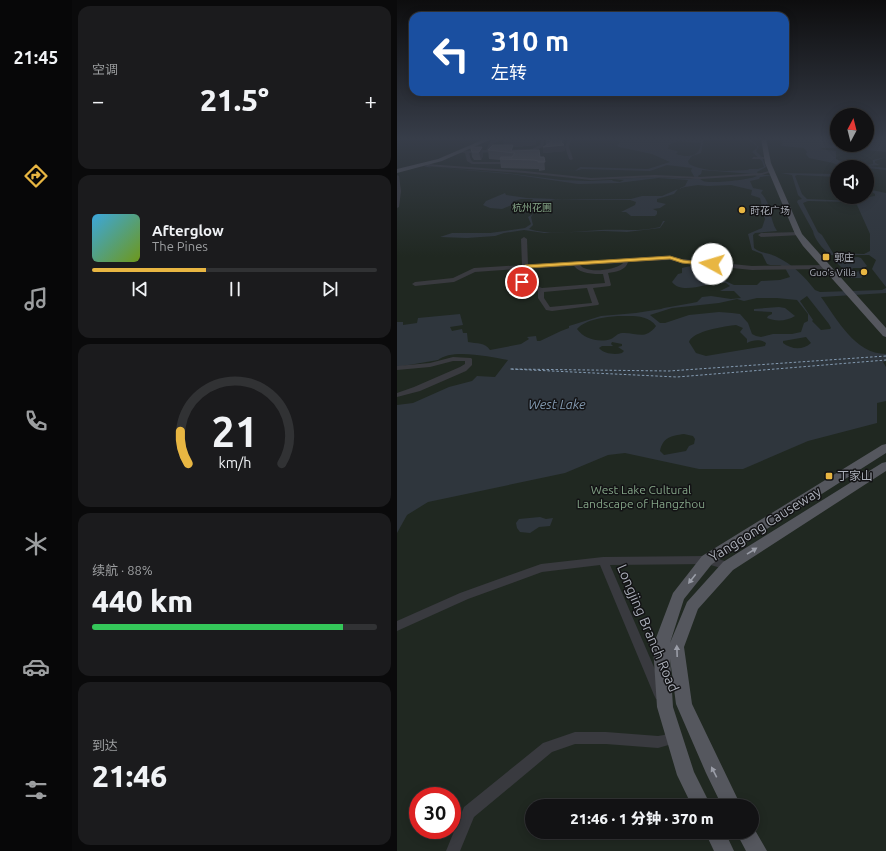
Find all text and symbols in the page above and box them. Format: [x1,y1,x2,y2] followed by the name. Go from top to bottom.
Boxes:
[491,25,569,56] text: 310 m
[425,28,477,80] icon: left
[13,47,59,67] text: 21:45
[92,62,118,76] text: 空调
[491,62,527,82] text: 左转
[200,83,269,117] text: 21.5°
[92,88,104,113] text: −
[365,88,377,113] text: +
[830,108,874,152] north arrow
[830,108,874,204] map controls
[830,160,874,204] button: sound
[22,162,50,190] icon: directions
[512,202,552,213] park label: 杭州花圃
[737,205,747,215] marker: 莳花广场
[750,205,790,216] place label: 莳花广场
[152,222,224,239] text: Afterglow
[152,239,208,253] text: The Pines
[691,243,733,285] position arrow
[821,252,831,262] marker: 郭庄
[834,252,854,263] place label: 郭庄
[505,265,539,299] pin
[809,267,856,278] place label: Guo's Villa
[859,267,869,277] marker: Guo's Villa
[511,271,533,293] icon: arrive
[129,278,151,300] icon: previous
[224,278,246,300] icon: pause
[319,278,341,300] icon: next
[22,285,50,313] icon: music
[528,397,586,411] water label: West Lake
[22,407,50,435] icon: phone
[211,407,258,454] text: 21
[218,454,251,470] text: km/h
[837,469,873,482] place label: 丁家山
[824,471,834,481] marker: 丁家山
[577,483,705,510] park label: West Lake Cultural Landscape of Hangzhou
[706,483,824,565] street label: Yanggong Causeway
[22,530,50,558] icon: climate
[746,547,757,555] one-way arrow
[614,562,682,694] street label: Longjing Branch Road
[92,563,153,577] text: 续航 · 88%
[688,573,696,584] one-way arrow
[92,584,193,618] text: 440 km
[674,645,681,657] one-way arrow
[22,653,50,681] icon: car
[92,738,118,752] text: 到达
[92,759,167,793] text: 21:46
[711,766,717,777] one-way arrow
[22,776,50,804] icon: filters
[409,787,461,839] speed limit sign: 30
[570,810,714,827] text: 21:46 · 1 分钟 · 370 m

